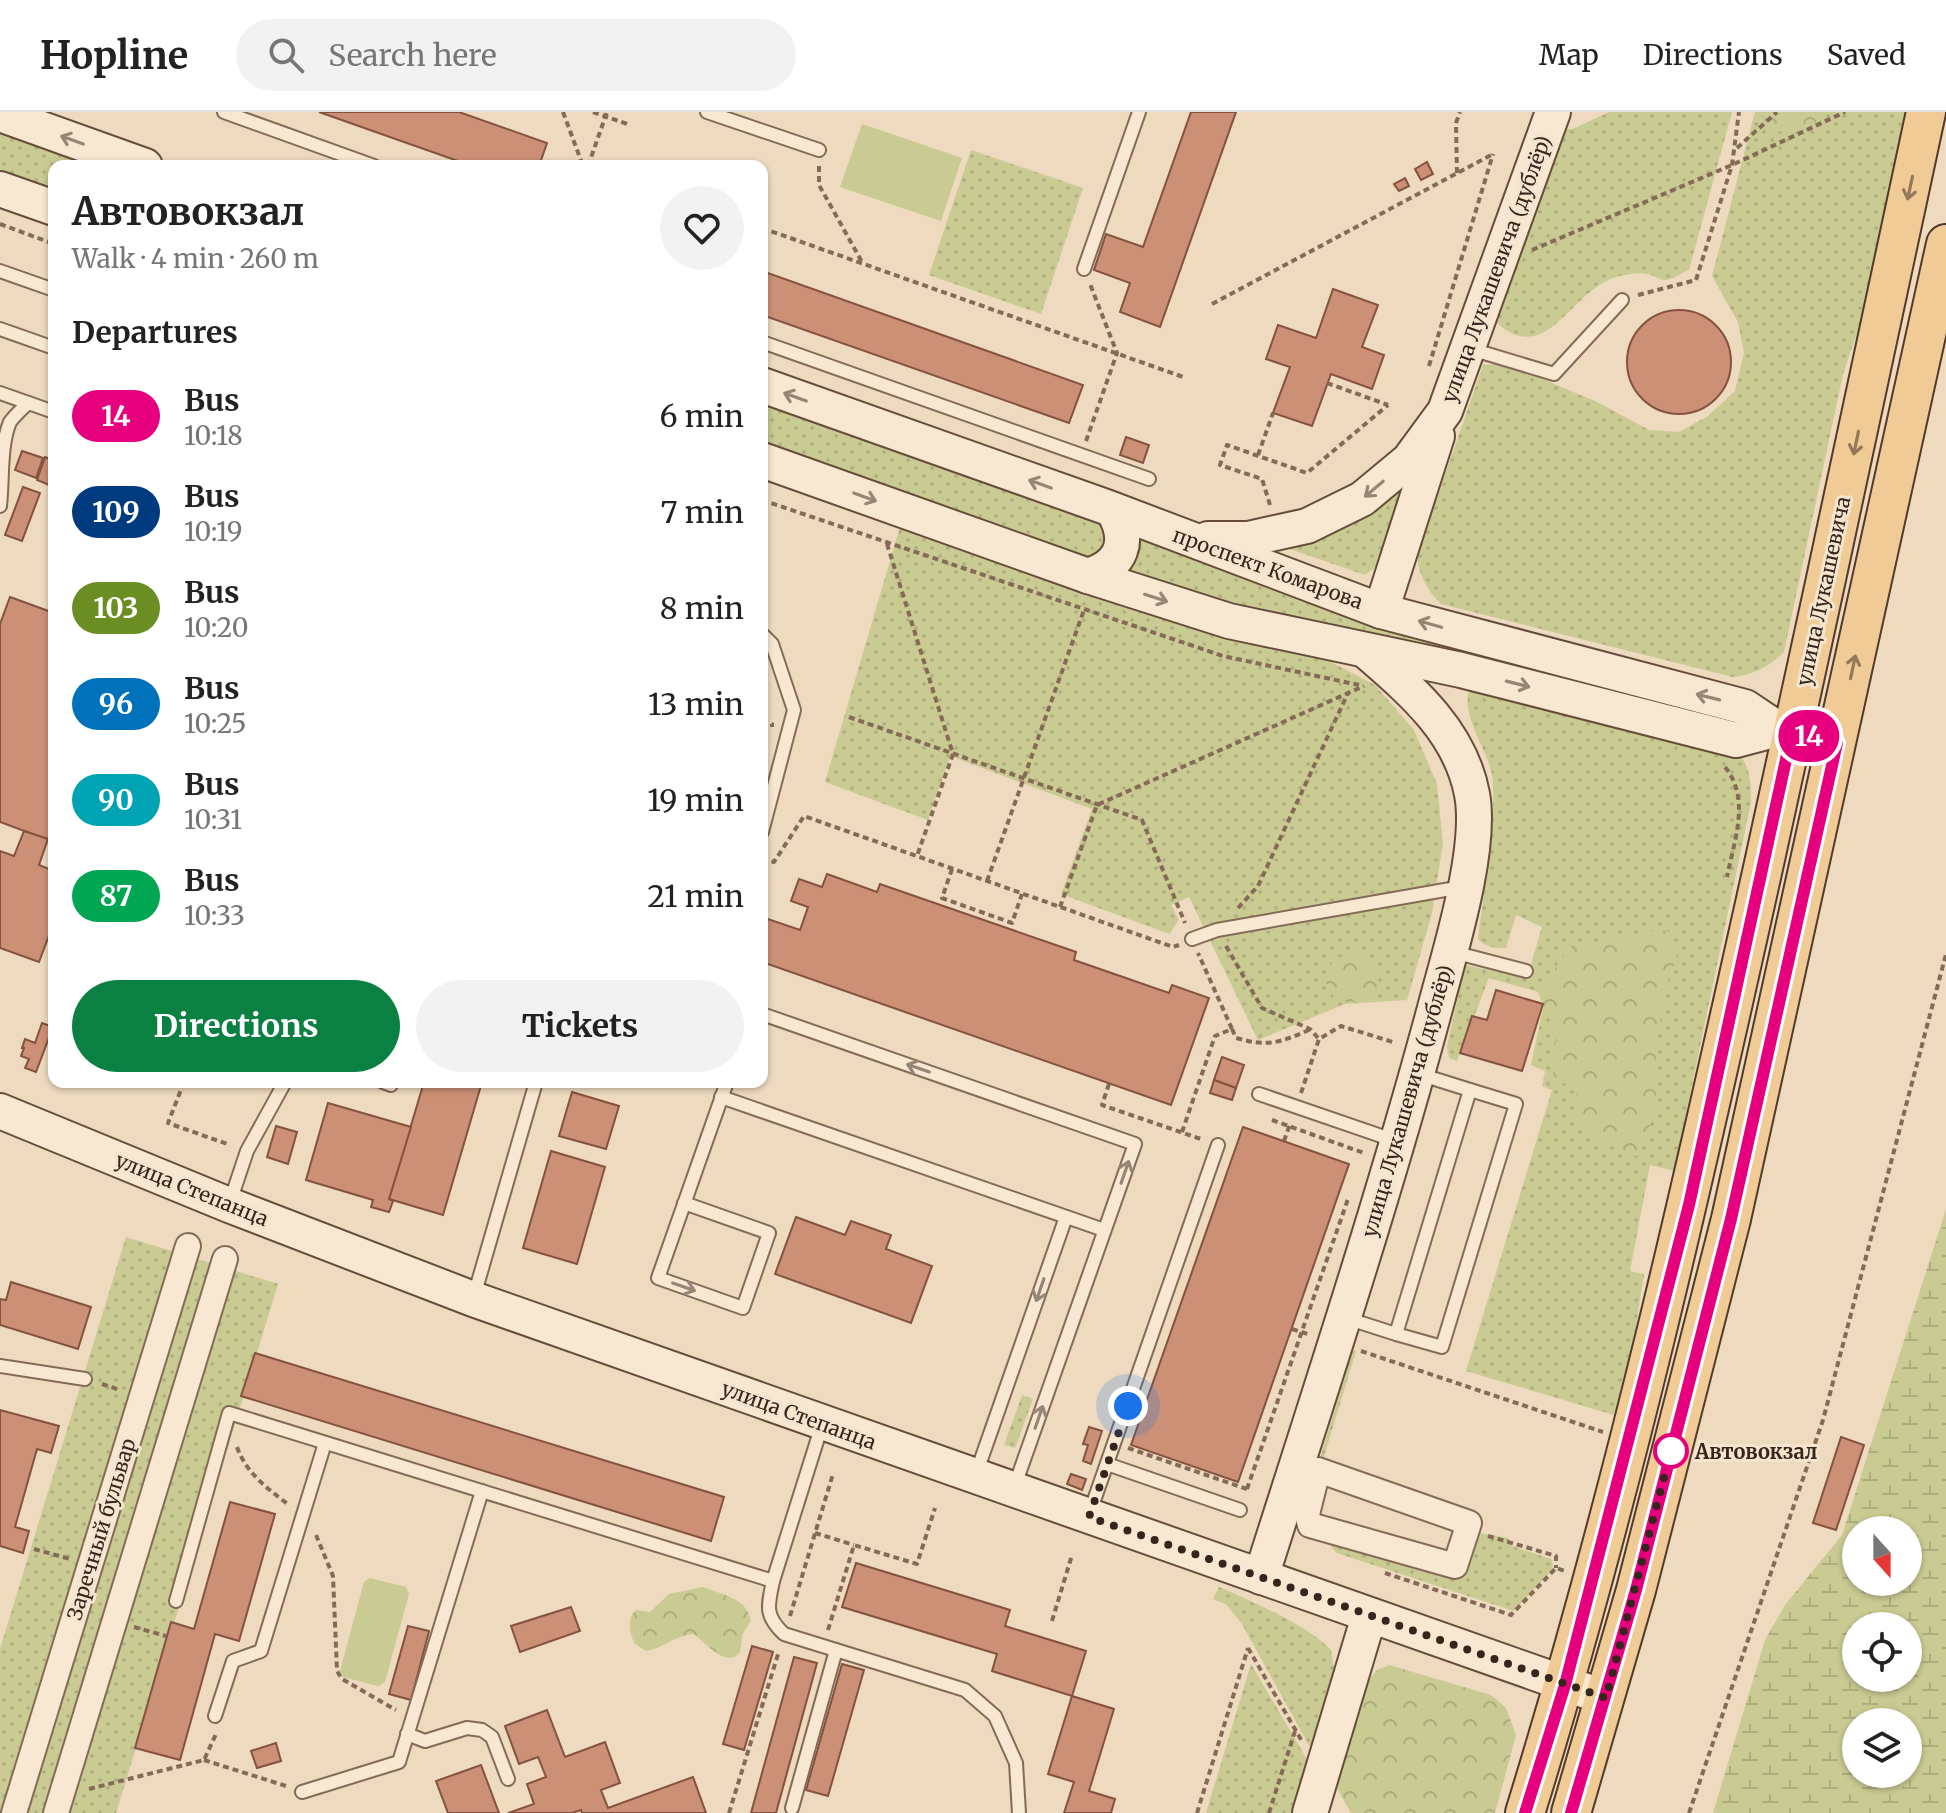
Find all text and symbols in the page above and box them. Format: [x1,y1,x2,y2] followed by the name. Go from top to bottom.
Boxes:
[236,19,796,91] search box
[40,32,188,79] text: Hopline
[264,33,308,77] icon: search
[328,36,497,74] text: Search here
[1539,37,1599,73] text: Map
[1643,37,1783,73] text: Directions
[1827,37,1906,73] text: Saved
[61,132,85,146] one-way arrow
[1436,132,1556,406] street label: улица Лукашевича (дублёр)
[1902,175,1917,201] one-way arrow
[660,186,744,270] button: heart
[72,188,304,235] text: Автовокзал
[72,242,319,275] text: Walk · 4 min · 260 m
[72,313,238,351] text: Departures
[184,381,240,419] text: Bus
[783,389,808,403] one-way arrow
[659,397,744,435] text: 6 min
[101,398,131,434] text: 14
[184,419,243,452] text: 10:18
[1848,429,1863,455] one-way arrow
[1028,476,1053,490] one-way arrow
[184,477,240,515] text: Bus
[1364,480,1385,498] one-way arrow
[852,491,877,506] one-way arrow
[660,493,744,531] text: 7 min
[92,494,140,530] text: 109
[1791,494,1855,688] street label: улица Лукашевича
[184,515,242,548] text: 10:19
[1170,522,1367,614] street label: проспект Комарова
[184,573,240,611] text: Bus
[660,589,744,627] text: 8 min
[93,590,139,626] text: 103
[1143,591,1169,606] one-way arrow
[184,611,249,644] text: 10:20
[1417,616,1443,631] one-way arrow
[1846,655,1861,680] one-way arrow
[184,669,240,707] text: Bus
[1504,678,1530,693] one-way arrow
[648,685,744,723] text: 13 min
[99,686,133,722] text: 96
[1696,689,1722,704] one-way arrow
[184,707,247,740] text: 10:25
[1773,710,1845,762] line badge: 14
[1794,718,1824,754] text: 14
[184,765,240,803] text: Bus
[647,781,744,819] text: 19 min
[98,782,134,818] text: 90
[184,803,242,836] text: 10:31
[184,861,240,899] text: Bus
[647,877,744,915] text: 21 min
[99,878,133,914] text: 87
[184,899,245,932] text: 10:33
[1356,962,1458,1240] street label: улица Лукашевича (дублёр)
[72,980,400,1072] button: Directions
[416,980,744,1072] button: Tickets
[906,1060,930,1074] one-way arrow
[112,1147,272,1231] street label: улица Степанца
[1119,1160,1133,1185] one-way arrow
[1032,1278,1047,1303] one-way arrow
[671,1280,696,1295] one-way arrow
[718,1375,880,1455] street label: улица Степанца
[1108,1386,1148,1426] your location
[1033,1405,1047,1430] one-way arrow
[1654,1434,1688,1468] marker: Автовокзал
[61,1435,141,1623] street label: Заречный бульвар
[1694,1439,1817,1464] place label: Автовокзал
[1842,1516,1922,1596] north arrow
[1842,1516,1922,1788] map controls
[1842,1612,1922,1692] button: locate
[1842,1708,1922,1788] button: layers

